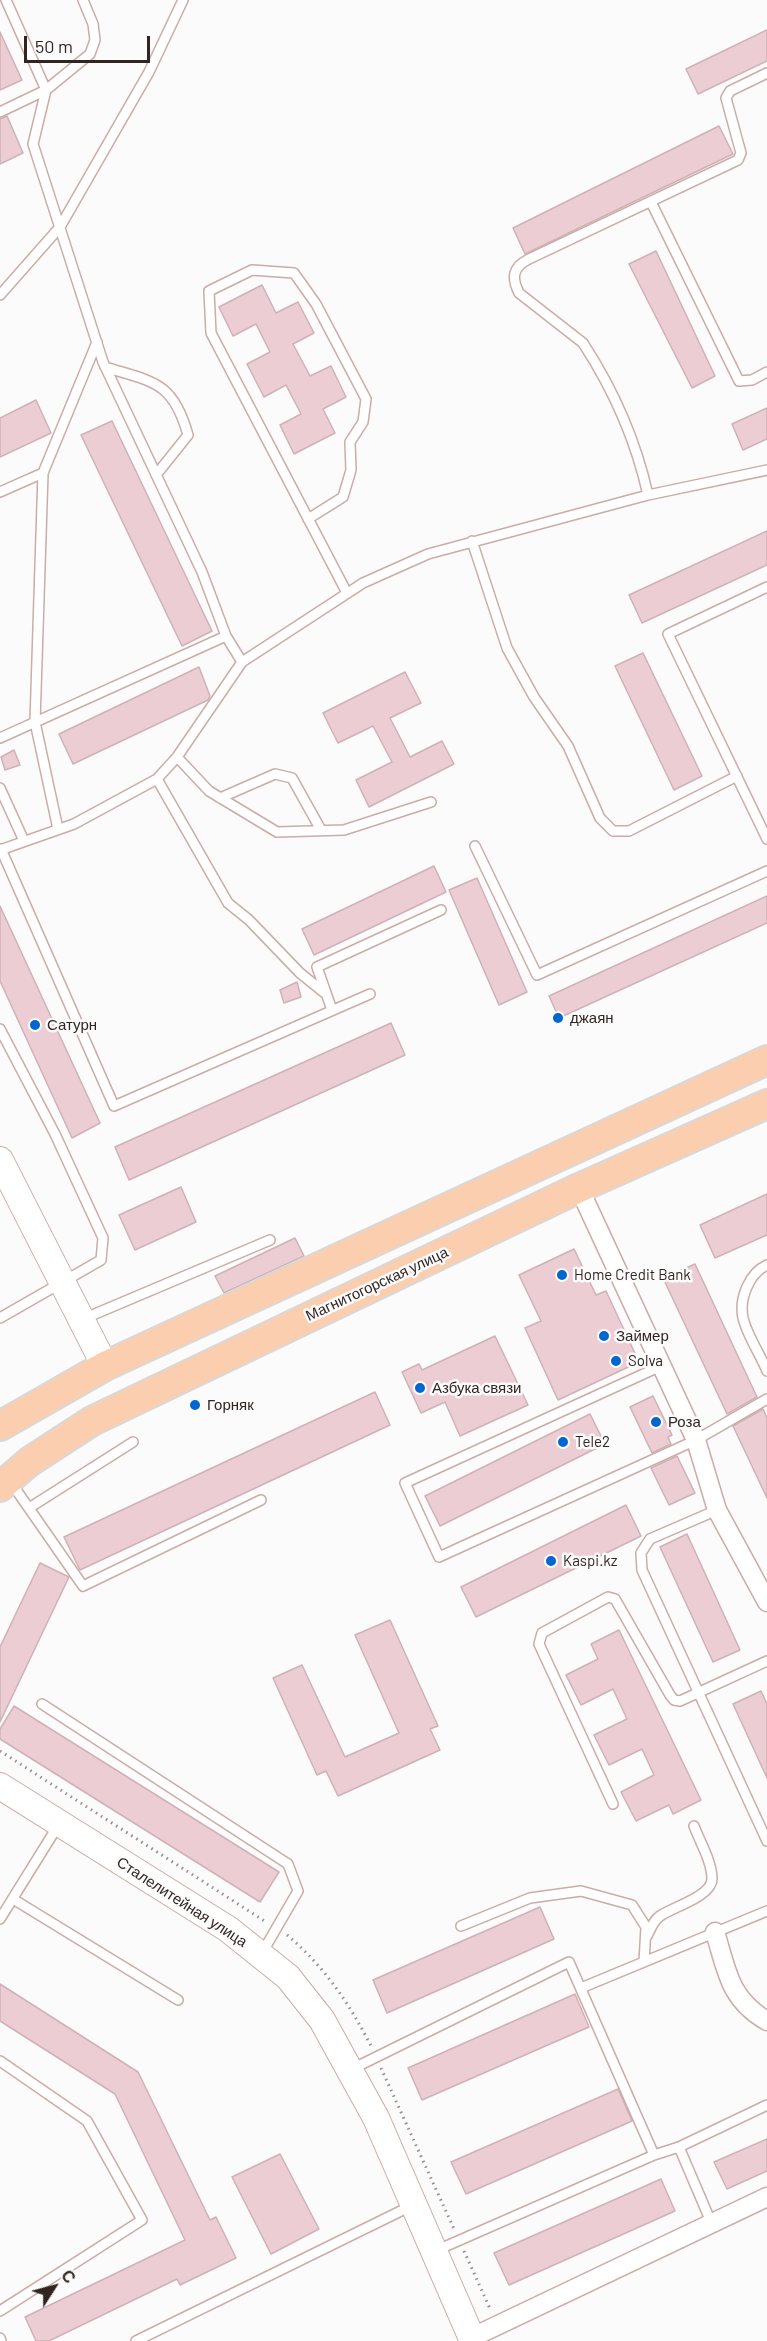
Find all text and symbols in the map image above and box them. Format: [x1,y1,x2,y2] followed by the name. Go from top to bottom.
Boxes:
[27,24,153,62] scale bar
[35,35,73,57] text: 50 m
[570,1009,614,1027] place label: джаян
[551,1011,565,1025] marker: джаян
[47,1016,97,1034] place label: Сатурн
[28,1018,42,1032] marker: Сатурн
[303,1243,451,1325] street label: Магнитогорская улица
[574,1266,691,1284] place label: Home Credit Bank
[555,1268,569,1282] marker: Home Credit Bank
[616,1327,669,1345] place label: Займер
[597,1329,611,1343] marker: Займер
[628,1352,663,1370] place label: Solva
[609,1354,623,1368] marker: Solva
[432,1379,521,1397] place label: Азбука связи
[413,1381,427,1395] marker: Азбука связи
[207,1396,254,1414] place label: Горняк
[188,1398,202,1412] marker: Горняк
[668,1413,701,1431] place label: Роза
[649,1415,663,1429] marker: Роза
[575,1433,610,1451] place label: Tele2
[556,1435,570,1449] marker: Tele2
[563,1552,618,1570] place label: Kaspi.kz
[544,1554,558,1568] marker: Kaspi.kz
[113,1853,251,1951] street label: Сталелитейная улица
[24,2257,84,2317] north arrow
[58,2266,80,2286] text: С

